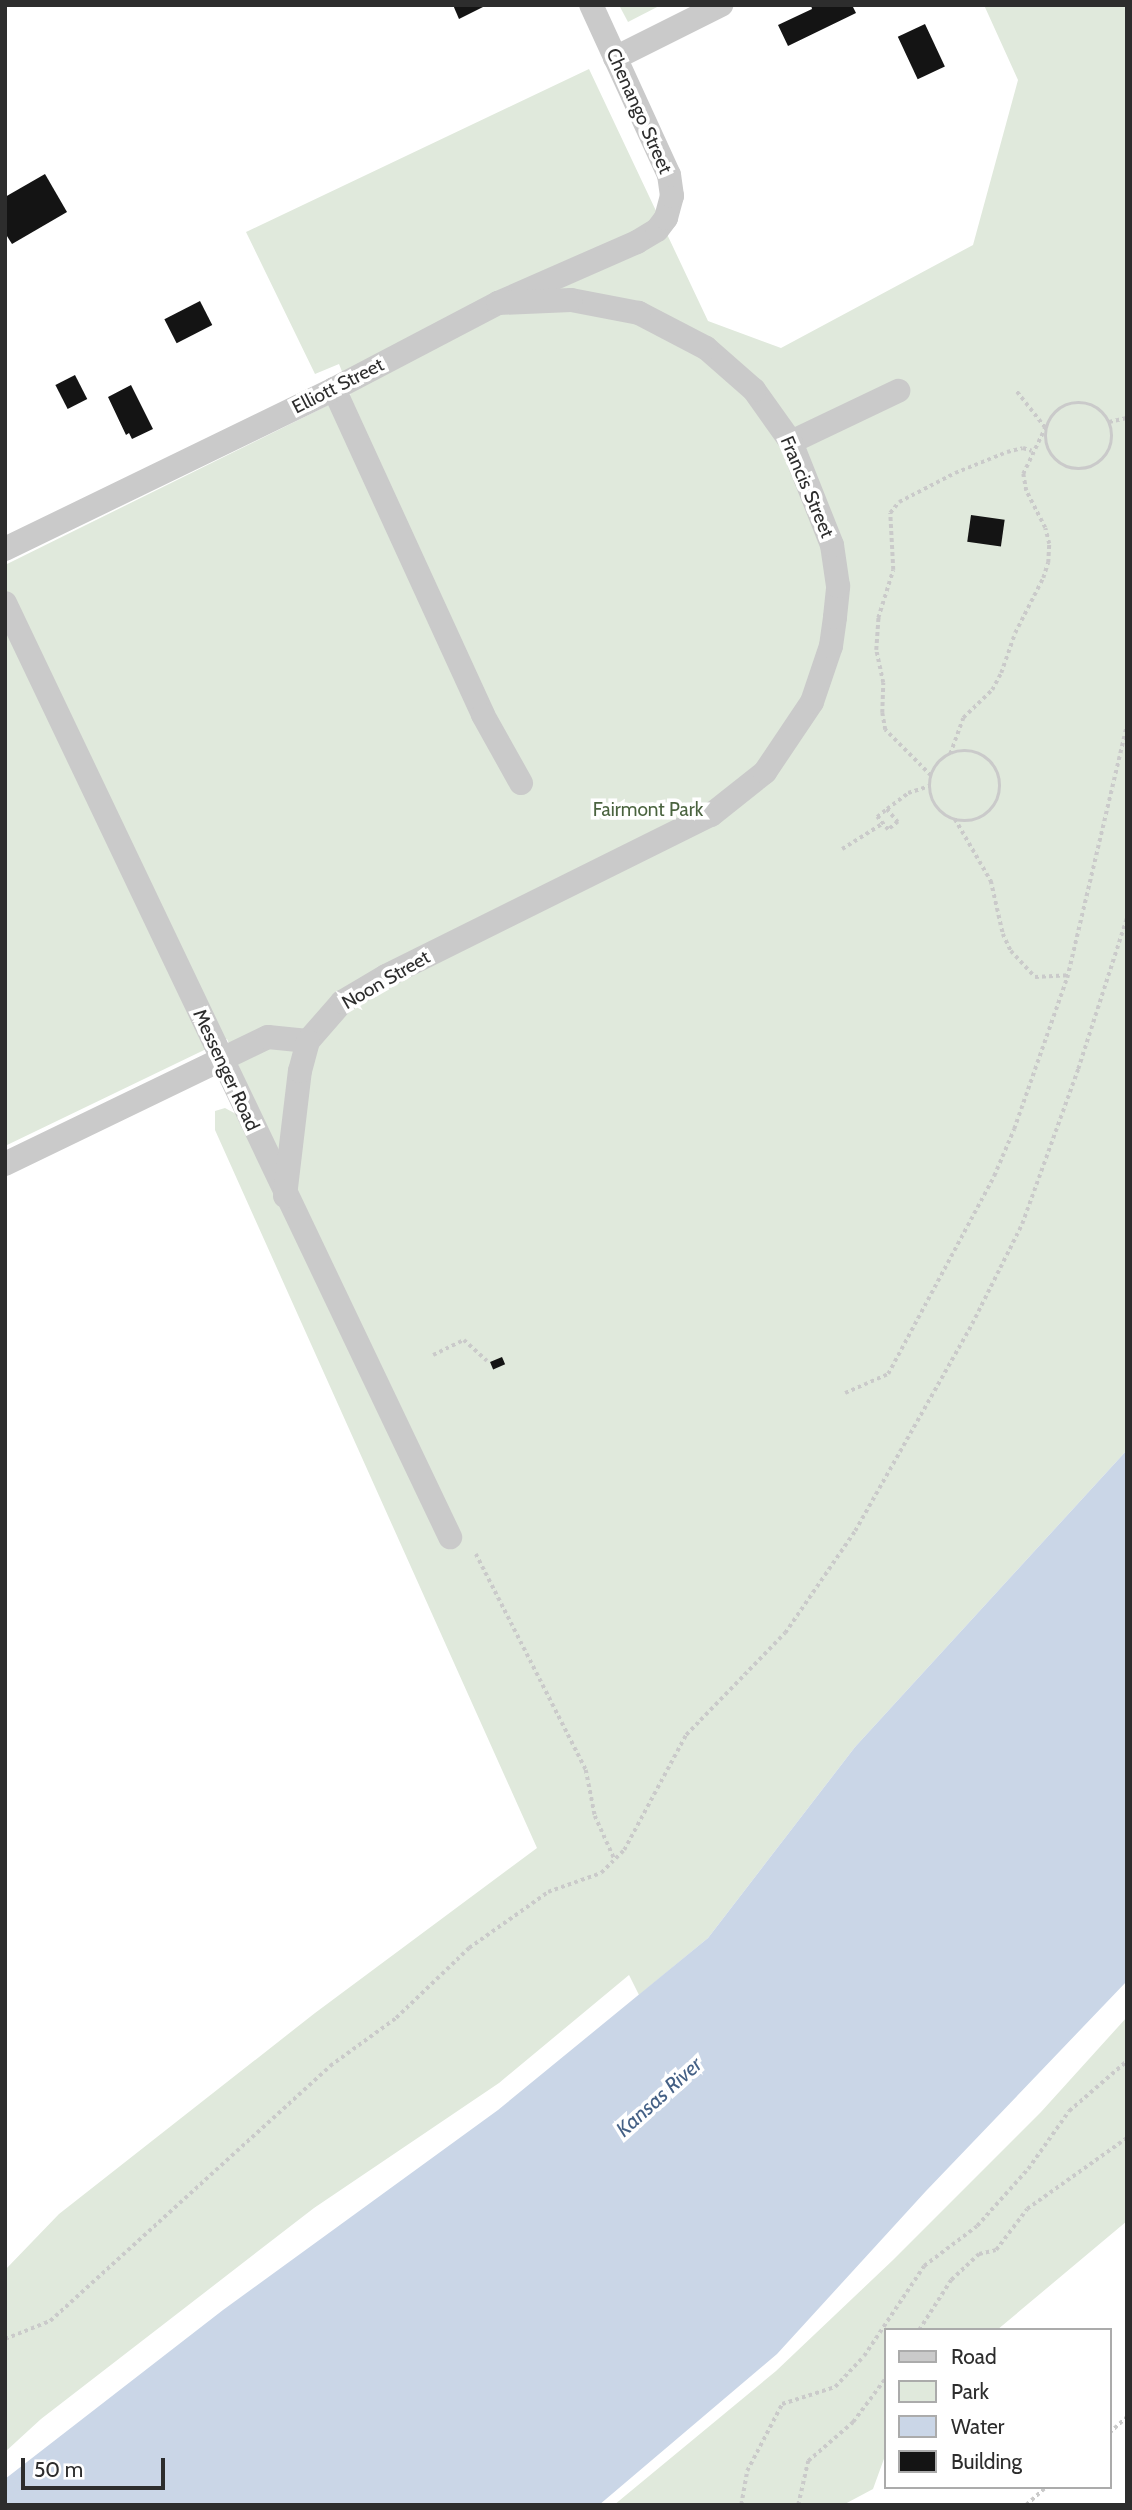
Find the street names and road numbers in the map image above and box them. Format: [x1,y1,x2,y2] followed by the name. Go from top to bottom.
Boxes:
[601,45,677,177] street label: Chenango Street
[288,353,388,419] street label: Elliott Street
[775,433,839,541] street label: Francis Street
[338,946,434,1014] street label: Noon Street
[188,1006,264,1134] street label: Messenger Road

